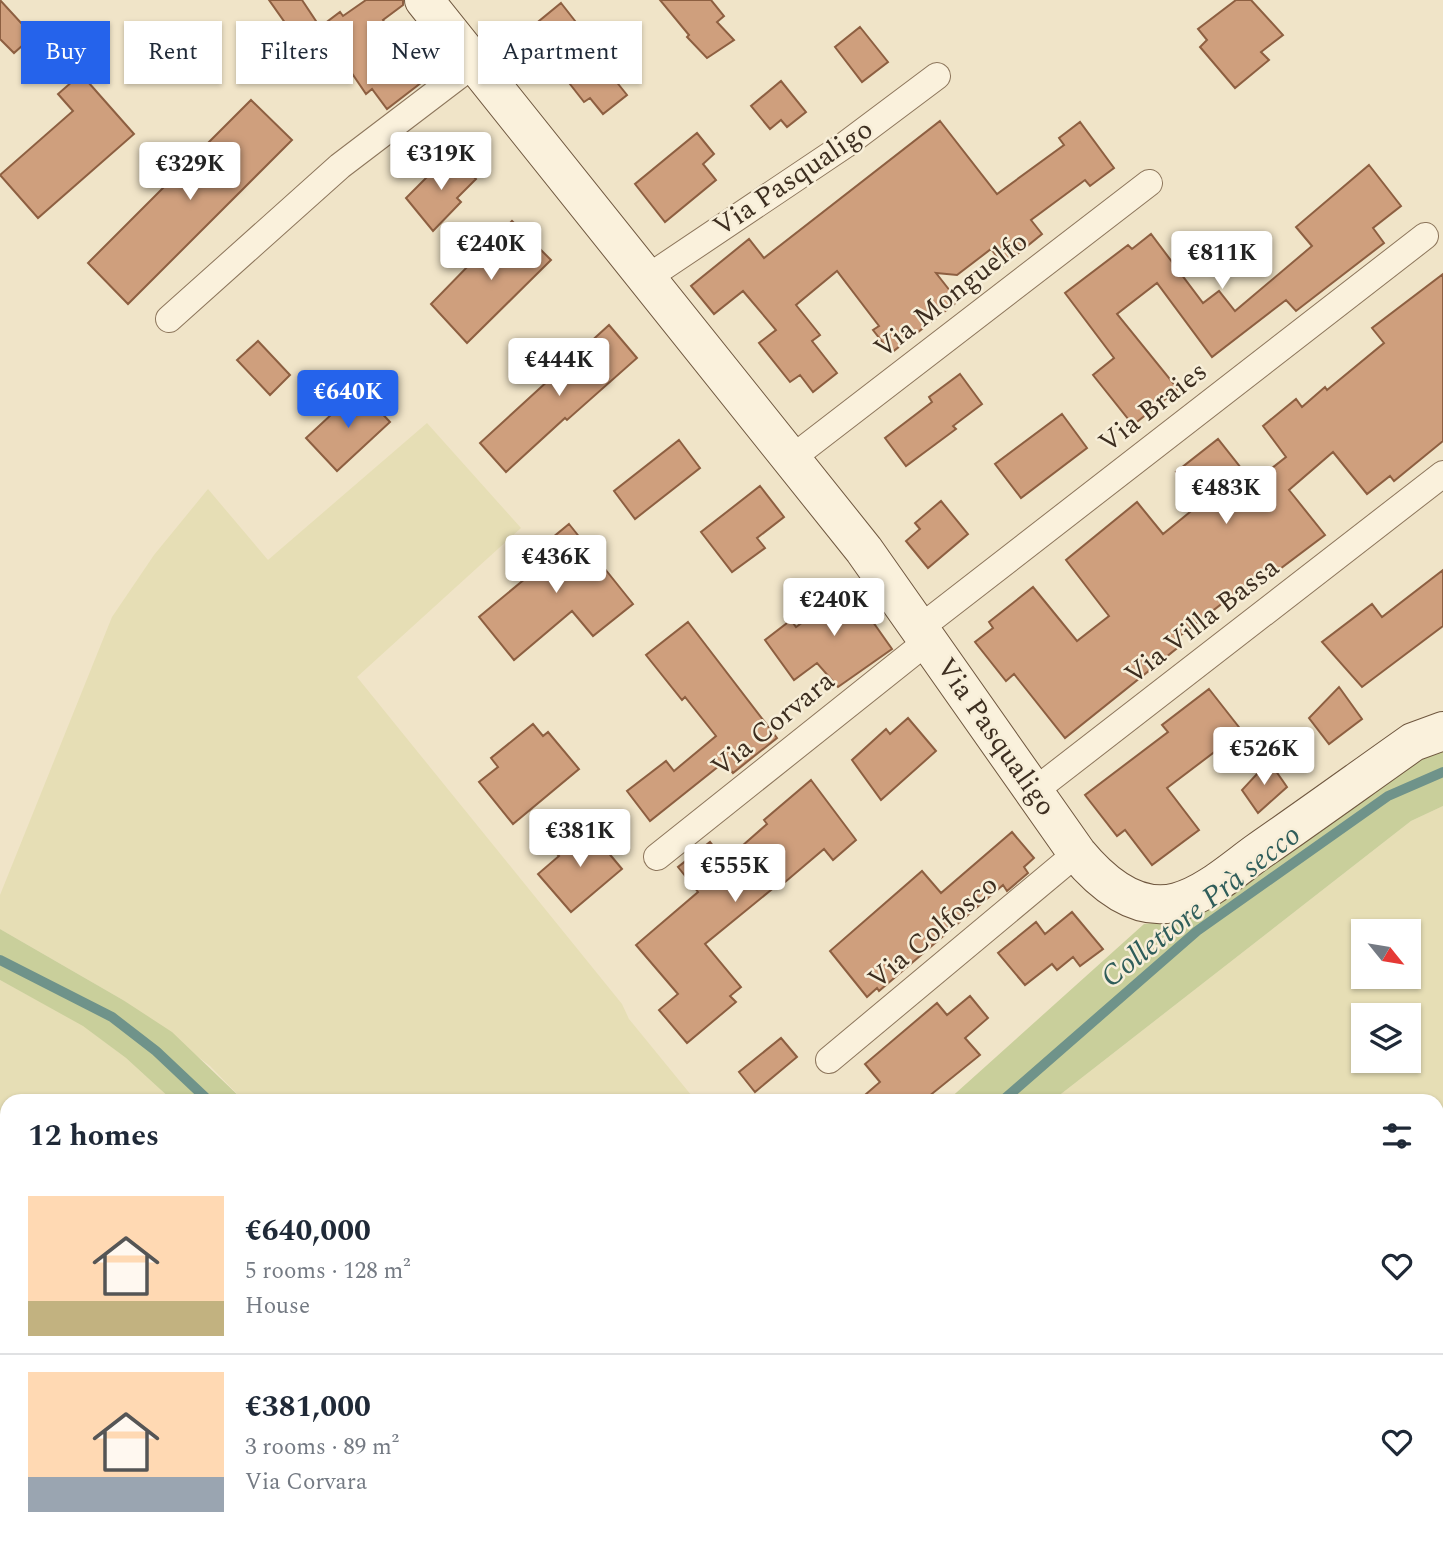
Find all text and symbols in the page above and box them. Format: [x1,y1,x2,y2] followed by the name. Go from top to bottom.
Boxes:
[21,21,110,84] chip: Buy
[124,21,222,84] chip: Rent
[236,21,353,84] chip: Filters
[367,21,464,84] chip: New
[478,21,642,84] chip: Apartment
[704,108,882,248] street label: Via Pasqualigo
[392,132,490,192] pin: €319K
[406,137,476,172] text: €319K
[141,142,239,202] pin: €329K
[155,147,225,182] text: €329K
[865,221,1037,369] street label: Via Monguelfo
[442,222,540,282] pin: €240K
[456,227,526,262] text: €240K
[1173,232,1271,291] pin: €811K
[1187,236,1257,271] text: €811K
[510,338,608,398] pin: €444K
[524,343,594,378] text: €444K
[1089,351,1217,463] street label: Via Braies
[299,370,397,430] pin: €640K
[313,375,383,410] text: €640K
[1177,466,1275,526] pin: €483K
[1191,471,1261,506] text: €483K
[507,536,605,595] pin: €436K
[521,540,591,575] text: €436K
[1115,546,1289,695] street label: Via Villa Bassa
[785,578,883,638] pin: €240K
[799,583,869,618] text: €240K
[925,649,1067,825] street label: Via Pasqualigo
[702,660,845,788] street label: Via Corvara
[1215,728,1313,787] pin: €526K
[1229,732,1299,767] text: €526K
[531,810,629,869] pin: €381K
[1091,813,1311,999] water label: Collettore Prà secco
[545,814,615,849] text: €381K
[686,844,784,904] pin: €555K
[700,849,770,884] text: €555K
[858,864,1008,1000] street label: Via Colfosco
[1351,919,1421,989] north arrow
[1351,919,1421,1073] map controls
[1351,1003,1421,1073] button: layers
[28,1113,159,1159] text: 12 homes
[1378,1117,1416,1155] icon: filters
[245,1208,371,1254] text: €640,000
[84,1224,168,1308] icon: home
[1378,1247,1416,1285] icon: heart
[245,1254,411,1289] text: 5 rooms · 128 m²
[245,1289,310,1324] text: House
[245,1384,371,1430] text: €381,000
[84,1400,168,1484] icon: home
[1378,1423,1416,1461] icon: heart
[245,1430,399,1465] text: 3 rooms · 89 m²
[245,1465,367,1500] text: Via Corvara

